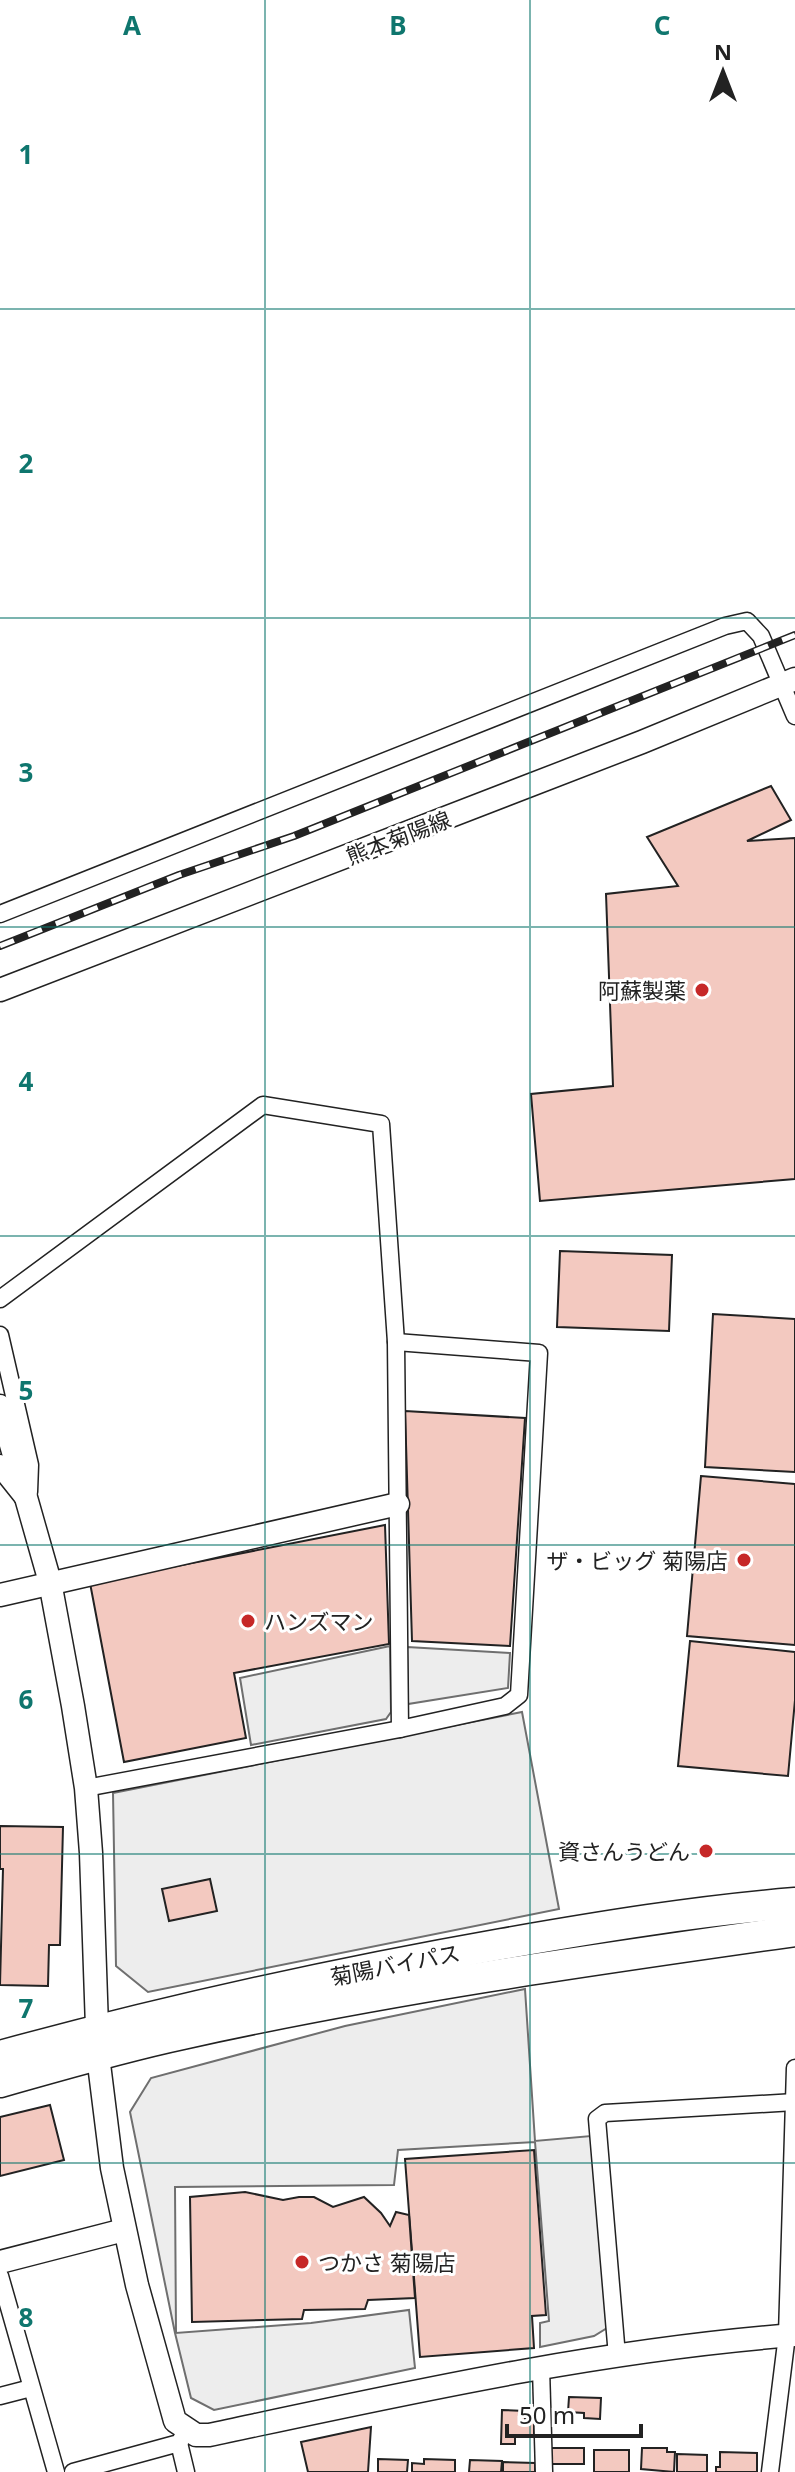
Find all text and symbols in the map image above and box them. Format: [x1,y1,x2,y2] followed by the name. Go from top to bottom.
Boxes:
[123,7,141,43] text: A
[389,7,407,43] text: B
[654,7,670,43] text: C
[683,32,763,112] north arrow
[714,36,732,66] text: N
[19,136,33,172] text: 1
[19,445,34,481] text: 2
[19,754,33,790] text: 3
[341,803,455,871] street label: 熊本菊陽線
[598,975,686,1005] place label: 阿蘇製薬
[693,981,711,999] marker: 阿蘇製薬
[19,1063,34,1099] text: 4
[19,1372,33,1408] text: 5
[546,1545,728,1575] place label: ザ・ビッグ 菊陽店
[735,1551,753,1569] marker: ザ・ビッグ 菊陽店
[264,1606,374,1636] place label: ハンズマン
[239,1612,257,1630] marker: ハンズマン
[19,1681,34,1717] text: 6
[558,1836,690,1866] place label: 資さんうどん
[697,1842,715,1860] marker: 資さんうどん
[328,1937,462,1991] street label: 菊陽バイパス
[19,1990,34,2026] text: 7
[318,2247,456,2277] place label: つかさ 菊陽店
[293,2253,311,2271] marker: つかさ 菊陽店
[19,2299,33,2335] text: 8
[507,2388,641,2438] scale bar
[519,2398,575,2431] text: 50 m

